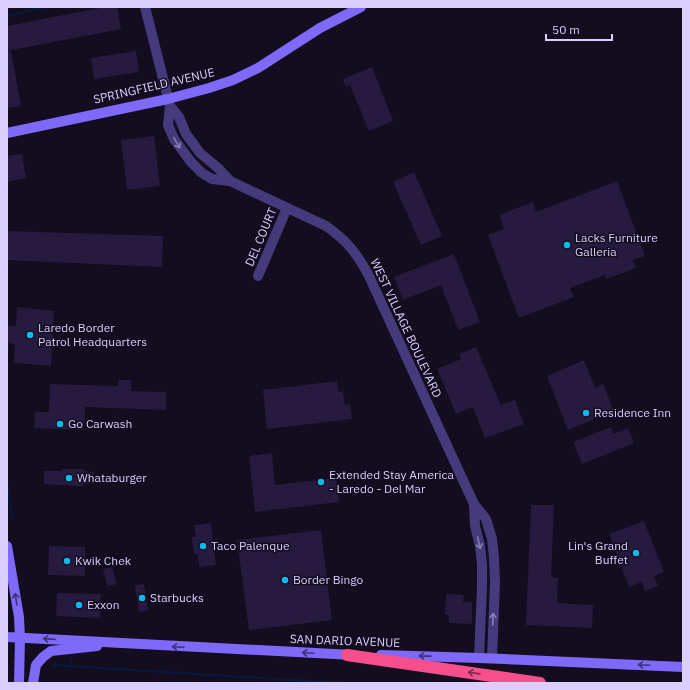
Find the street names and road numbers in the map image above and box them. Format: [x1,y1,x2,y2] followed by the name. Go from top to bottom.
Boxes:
[92,64,216,107] street label: SPRINGFIELD AVENUE
[242,205,280,268] street label: DEL COURT
[368,256,445,400] street label: WEST VILLAGE BOULEVARD
[290,631,401,650] street label: SAN DARIO AVENUE

